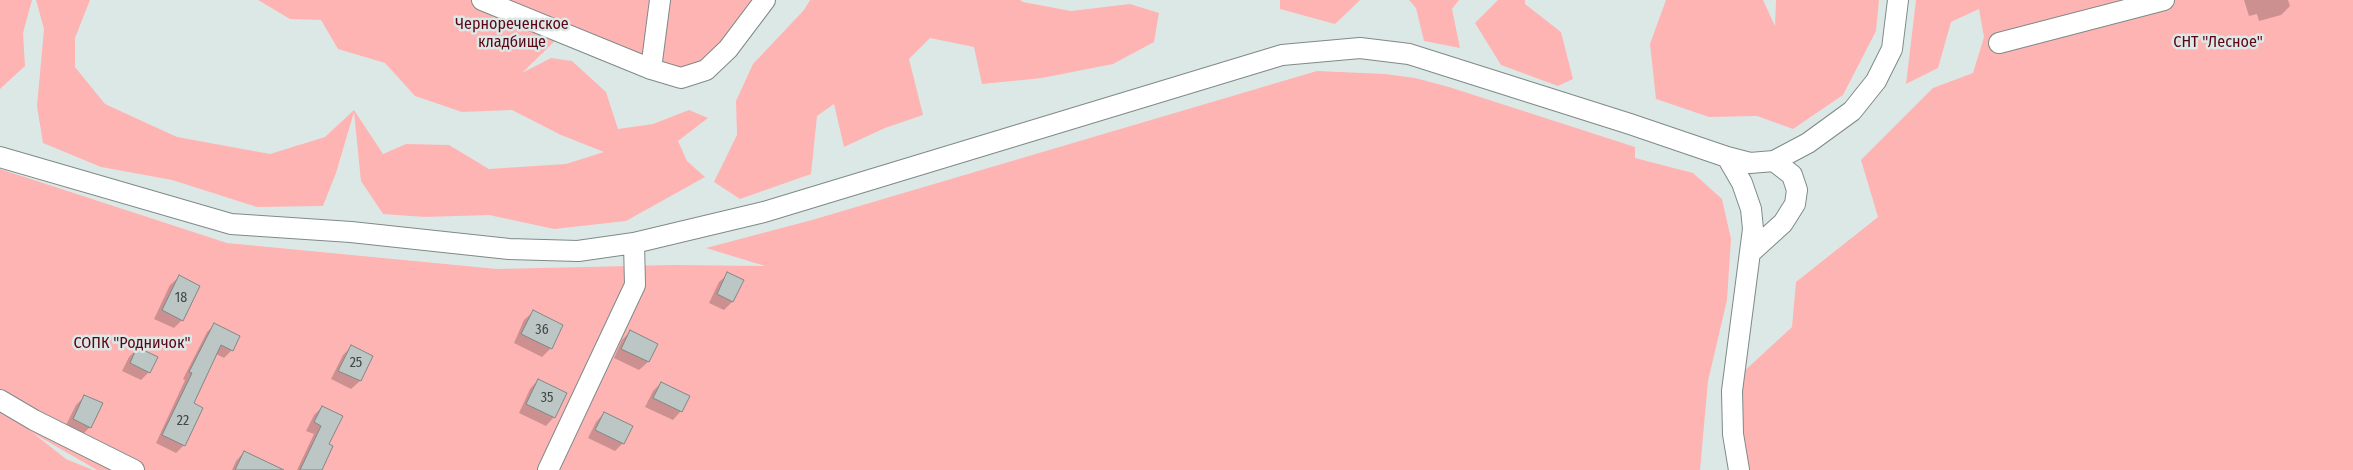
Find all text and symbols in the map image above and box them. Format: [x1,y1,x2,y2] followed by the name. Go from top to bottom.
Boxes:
[455,15,569,53] park label: Чернореченское кладбище
[2173,33,2263,53] park label: СНТ "Лесное"
[175,290,187,306] house number: 18
[535,322,549,338] house number: 36
[73,334,191,354] park label: СОПК "Родничок"
[350,355,362,371] house number: 25
[541,390,553,406] house number: 35
[177,413,189,429] house number: 22

